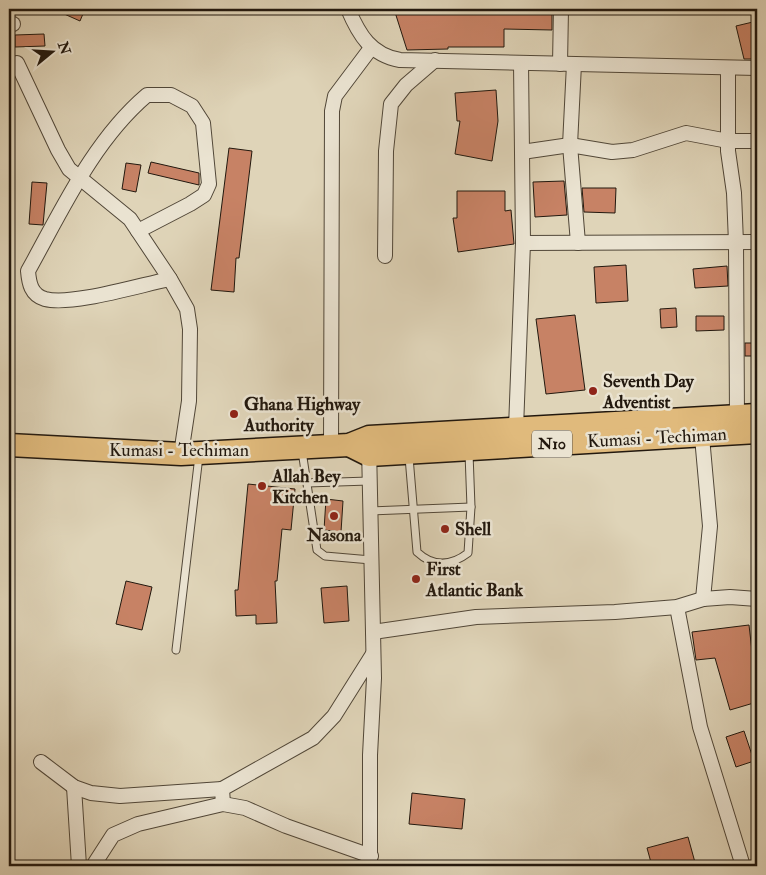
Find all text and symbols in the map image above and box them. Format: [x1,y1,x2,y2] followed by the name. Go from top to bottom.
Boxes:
[28,28,78,78] north arrow
[54,39,74,57] text: N
[602,370,695,414] place label: Seventh Day Adventist
[587,385,599,397] marker: Seventh Day Adventist
[243,393,361,437] place label: Ghana Highway Authority
[228,408,240,420] marker: Ghana Highway Authority
[587,423,727,453] street label: Kumasi - Techiman
[532,430,572,458] road number: N10
[109,439,249,462] street label: Kumasi - Techiman
[271,465,342,509] place label: Allah Bey Kitchen
[256,480,268,492] marker: Allah Bey Kitchen
[328,510,340,522] marker: Nasona
[455,518,492,541] place label: Shell
[439,523,451,535] marker: Shell
[306,524,362,547] place label: Nasona
[425,558,524,602] place label: First Atlantic Bank
[410,573,422,585] marker: First Atlantic Bank

